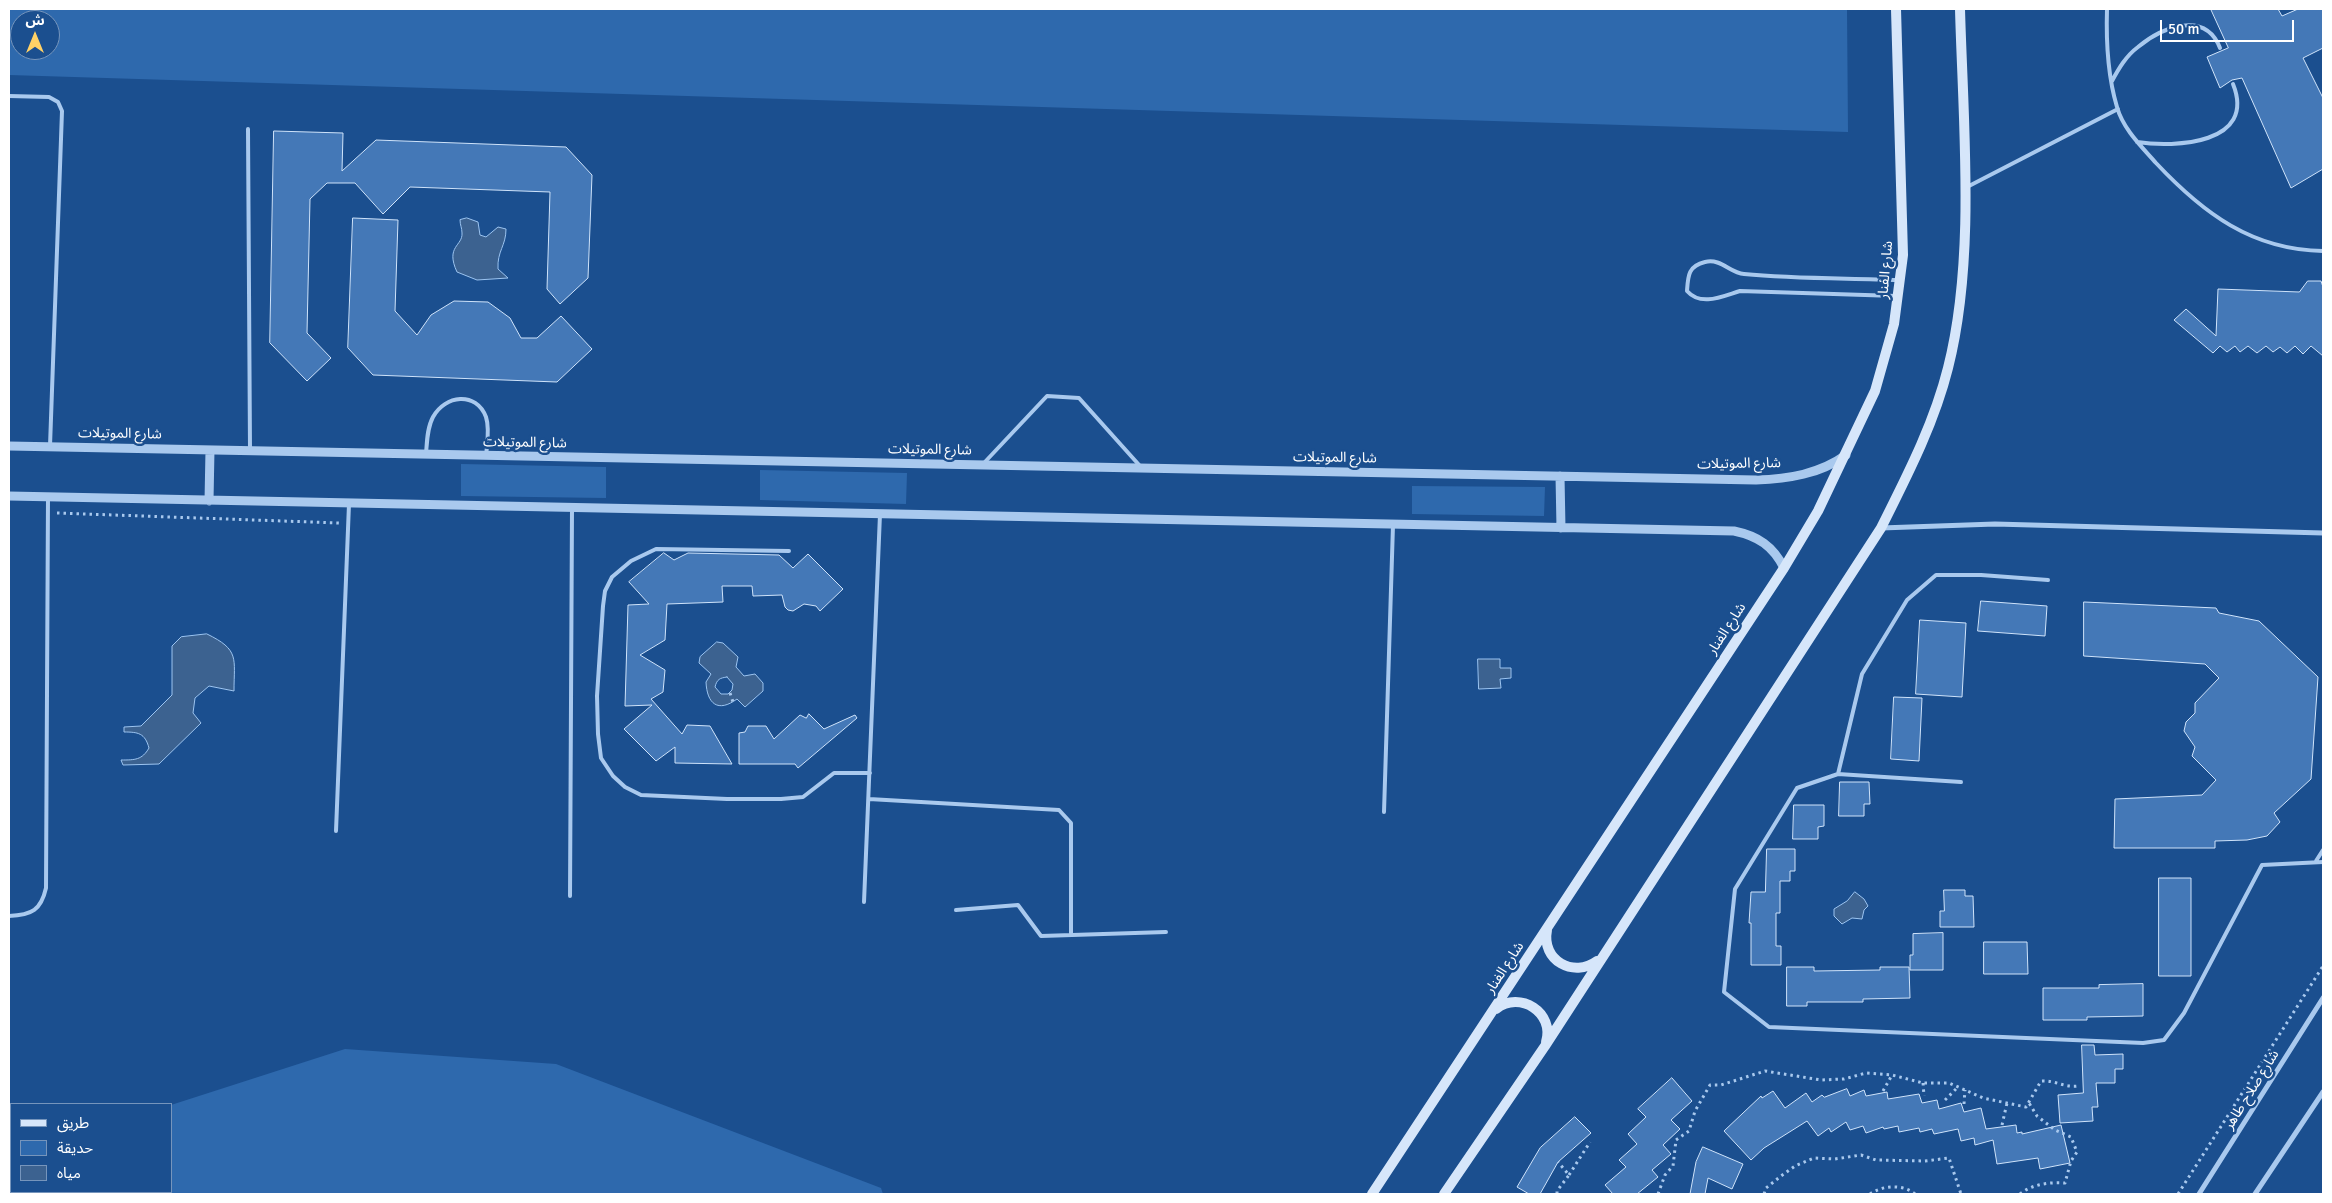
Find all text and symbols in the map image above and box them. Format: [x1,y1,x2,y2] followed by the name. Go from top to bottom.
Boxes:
[10,10,60,60] north arrow
[2162,10,2296,42] scale bar
[25,12,45,29] text: ش
[2168,20,2199,38] text: 50 m
[1875,240,1897,300] street label: شارع الفنار
[78,425,162,443] street label: شارع الموتيلات
[483,434,567,452] street label: شارع الموتيلات
[888,441,972,459] street label: شارع الموتيلات
[1293,449,1377,467] street label: شارع الموتيلات
[1697,455,1781,473] street label: شارع الموتيلات
[1704,600,1750,658] street label: شارع الفنار
[1482,939,1528,997] street label: شارع الفنار
[2221,1047,2283,1133] street label: شارع صلاح طاهر
[10,1103,172,1193] legend
[57,1114,89,1132] text: طريق
[57,1139,93,1157] text: حديقة
[57,1164,81,1182] text: مياه

